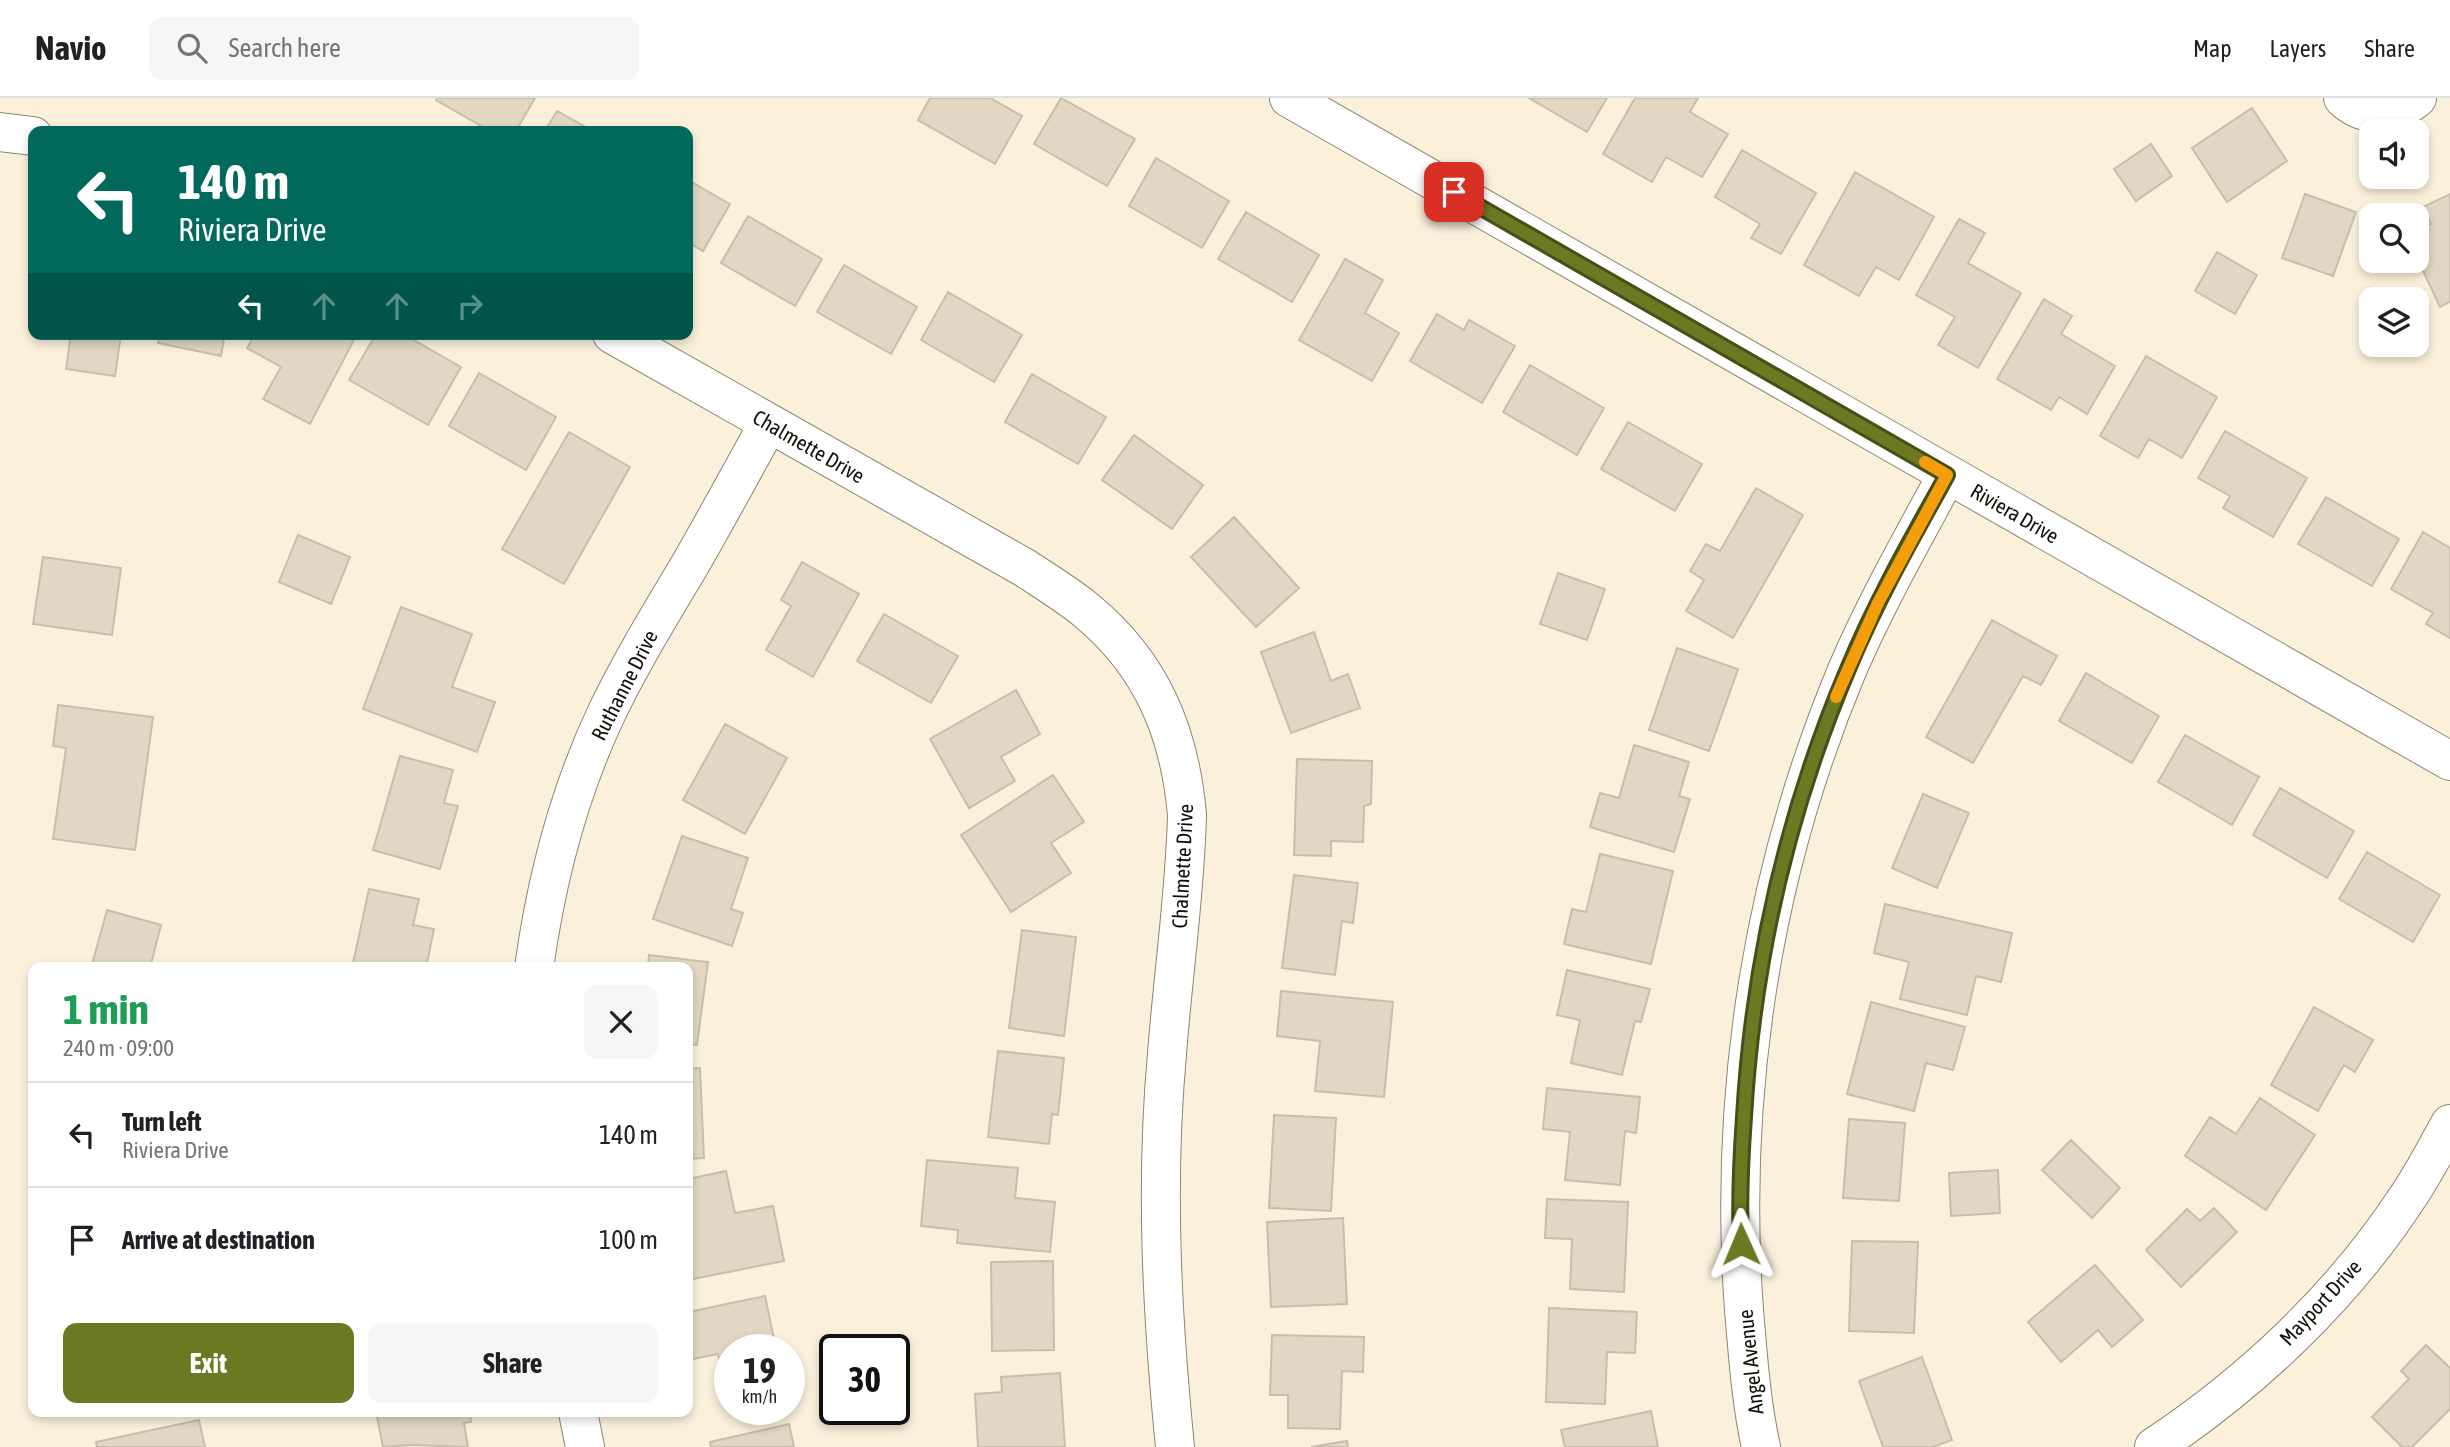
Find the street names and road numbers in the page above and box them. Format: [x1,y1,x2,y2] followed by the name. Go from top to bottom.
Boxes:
[749,404,869,488] street label: Chalmette Drive
[1967,478,2063,548] street label: Riviera Drive
[586,626,662,744] street label: Ruthanne Drive
[1167,803,1197,929] street label: Chalmette Drive
[2274,1254,2366,1350] street label: Mayport Drive
[1733,1308,1767,1416] street label: Angel Avenue

